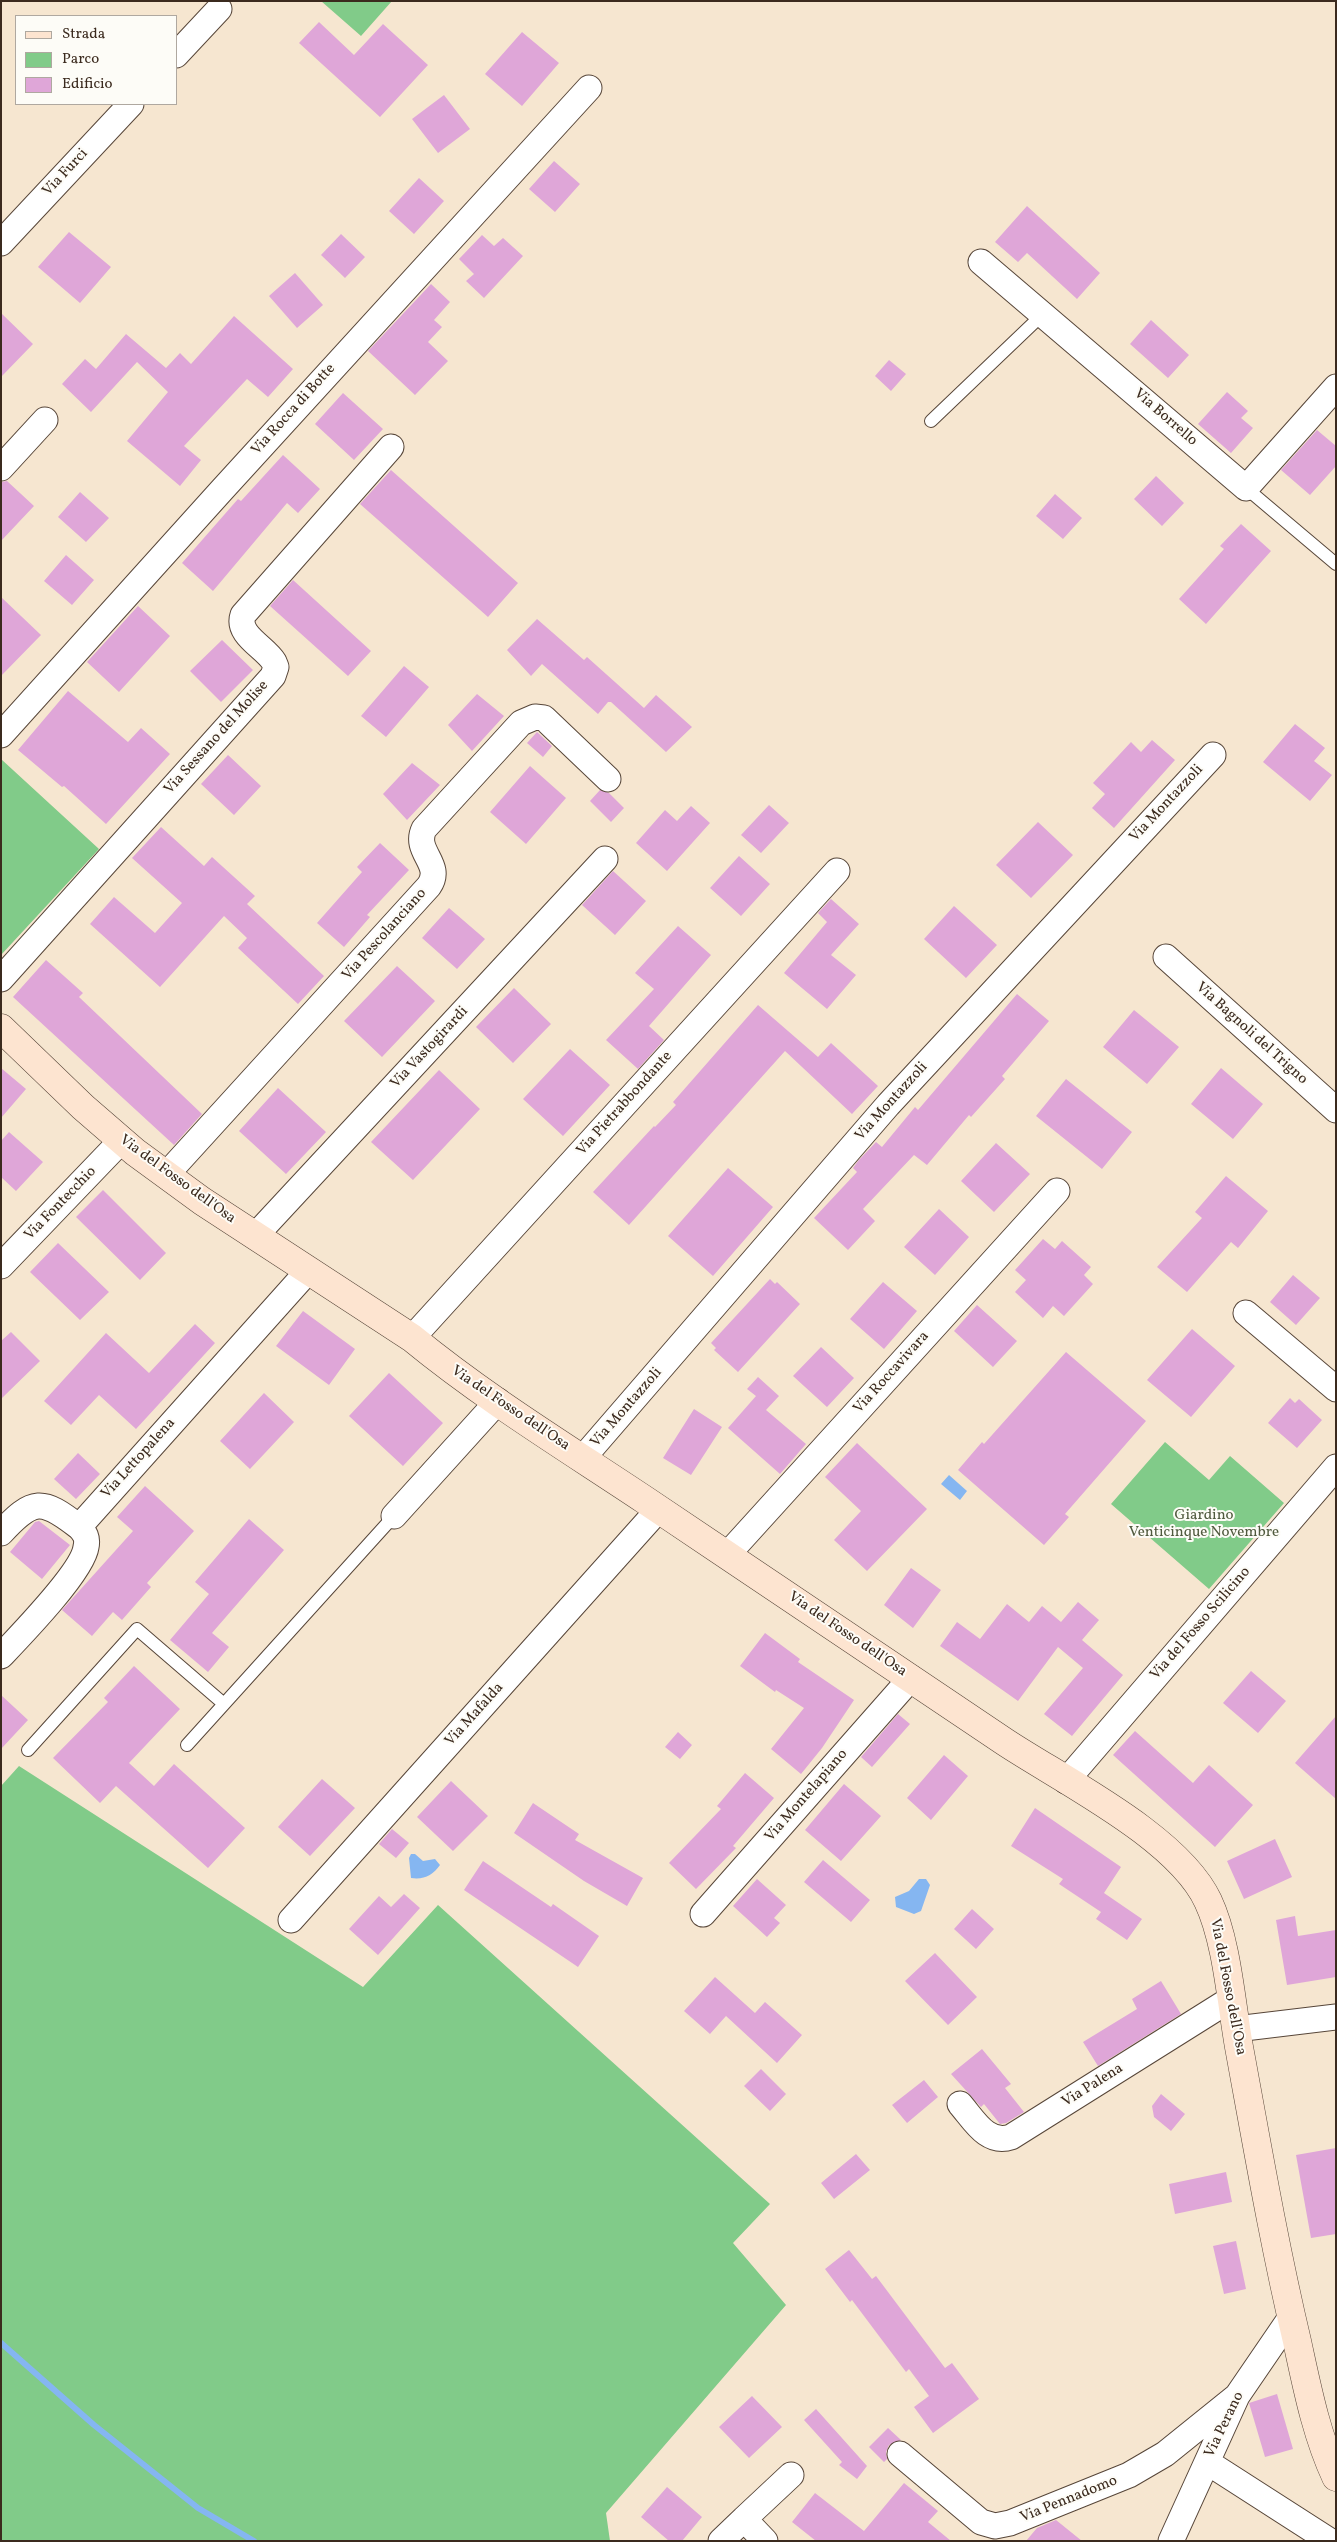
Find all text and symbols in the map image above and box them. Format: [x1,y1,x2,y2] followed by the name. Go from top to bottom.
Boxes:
[15,15,178,105] legend
[62,24,105,45] text: Strada
[62,49,99,70] text: Parco
[62,74,113,95] text: Edificio
[39,145,93,201] street label: Via Furci
[248,361,340,459] street label: Via Rocca di Botte
[1129,385,1201,451] street label: Via Borrello
[161,677,273,799] street label: Via Sessano del Molise
[1126,761,1208,847] street label: Via Montazzoli
[339,885,431,985] street label: Via Pescolanciano
[1191,979,1311,1089] street label: Via Bagnoli del Trigno
[387,1003,473,1093] street label: Via Vastogirardi
[573,1048,677,1160] street label: Via Pietrabbondante
[852,1059,932,1145] street label: Via Montazzoli
[115,1132,239,1228] street label: Via del Fosso dell'Osa
[21,1163,101,1245] street label: Via Fontecchio
[850,1328,934,1418] street label: Via Roccavivara
[447,1363,573,1455] street label: Via del Fosso dell'Osa
[587,1364,667,1452] street label: Via Montazzoli
[98,1415,180,1503] street label: Via Lettopalena
[1129,1507,1279,1542] park label: Giardino Venticinque Novembre
[1147,1564,1255,1684] street label: Via del Fosso Scilicino
[784,1589,910,1681] street label: Via del Fosso dell'Osa
[442,1680,508,1750] street label: Via Mafalda
[762,1746,852,1846] street label: Via Montelapiano
[1205,1917,1249,2057] street label: Via del Fosso dell'Osa
[1059,2060,1127,2112] street label: Via Palena
[1201,2389,1249,2461] street label: Via Perano
[1018,2472,1120,2528] street label: Via Pennadomo

